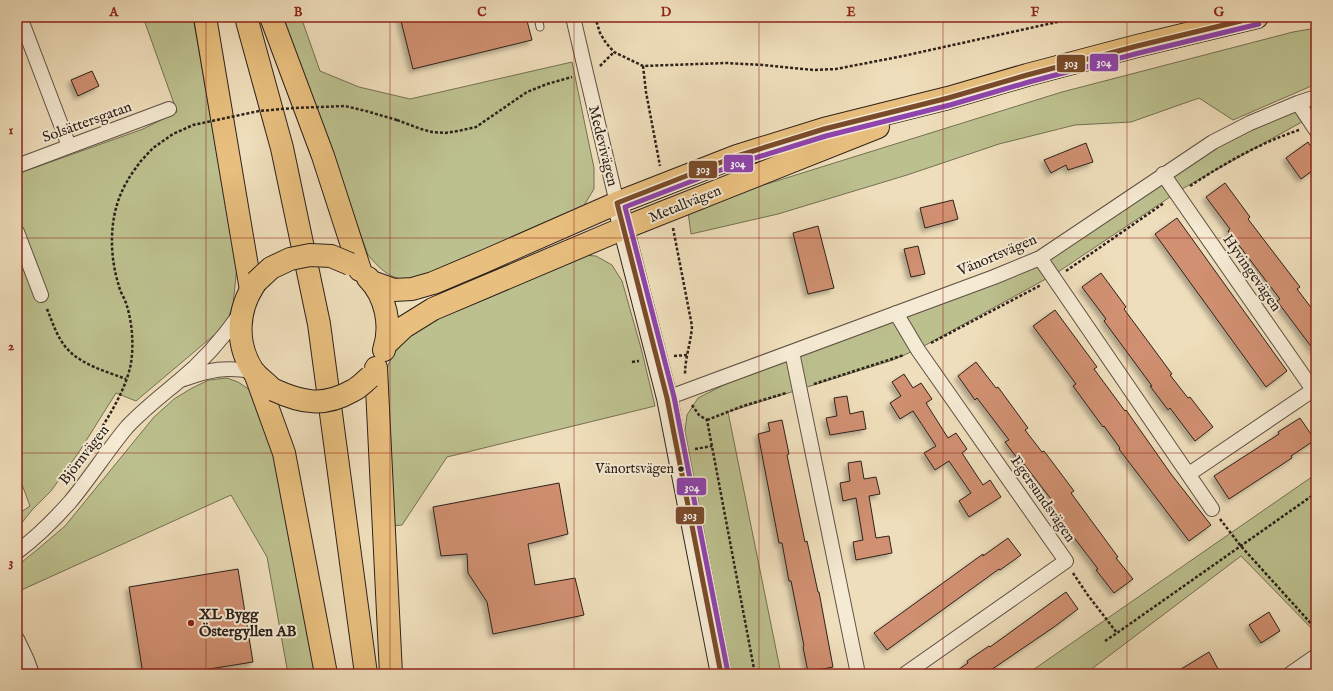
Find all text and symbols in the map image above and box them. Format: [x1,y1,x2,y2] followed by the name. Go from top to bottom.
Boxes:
[109,4,120,21] text: A
[294,4,303,21] text: B
[477,4,487,21] text: C
[661,4,672,21] text: D
[846,4,856,21] text: E
[1031,4,1040,21] text: F
[1214,4,1225,21] text: G
[1089,53,1119,72] line badge: 304
[1056,54,1086,73] line badge: 303
[1097,56,1112,70] text: 304
[1064,57,1078,71] text: 303
[40,97,134,147] street label: Solsättersgatan
[584,104,622,188] street label: Medevivägen
[9,122,14,139] text: 1
[723,154,754,173] line badge: 304
[731,157,746,171] text: 304
[688,160,718,179] line badge: 303
[696,163,710,177] text: 303
[646,181,724,227] street label: Metallvägen
[954,230,1040,281] street label: Vänortsvägen
[1218,231,1286,315] street label: Hyvingevägen
[8,338,14,355] text: 2
[55,421,113,489] street label: Björnvägen
[1006,452,1080,546] street label: Egersundsvägen
[594,460,675,478] place label: Vänortsvägen
[676,464,686,474] marker: Vänortsvägen
[676,477,707,496] line badge: 304
[685,481,700,495] text: 304
[675,506,705,525] line badge: 303
[683,509,697,523] text: 303
[9,554,14,571] text: 3
[198,605,297,641] place label: XL Bygg Östergyllen AB
[186,618,196,628] marker: XL Bygg Östergyllen AB

